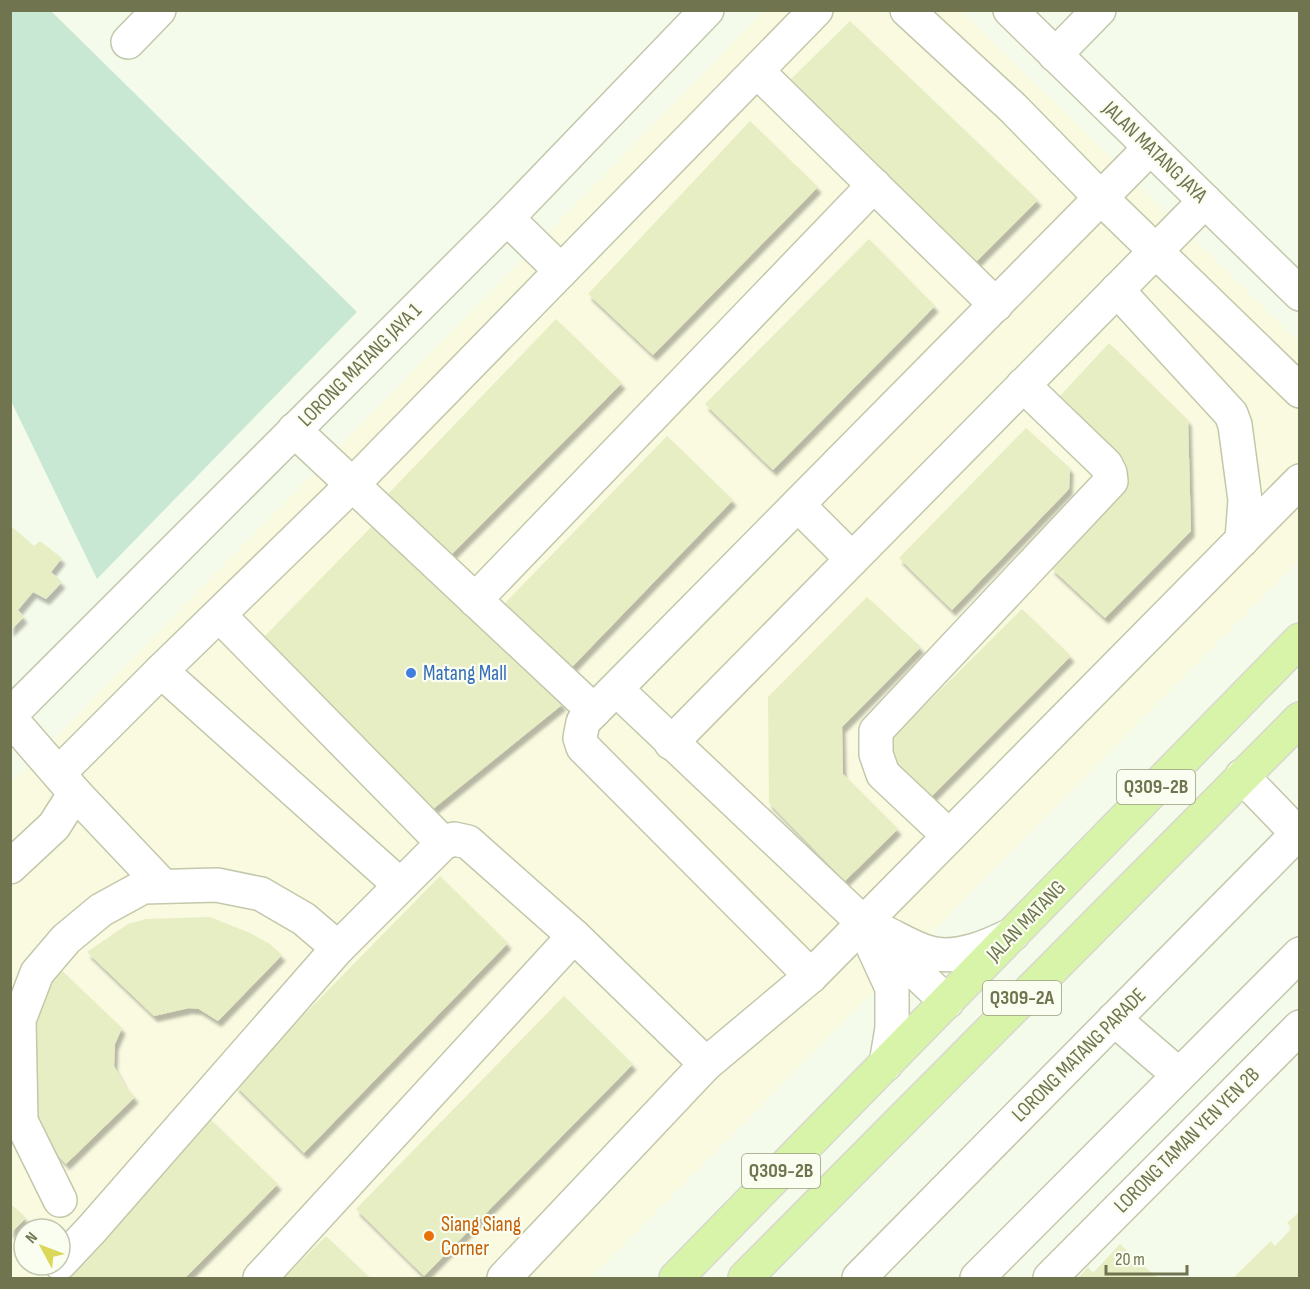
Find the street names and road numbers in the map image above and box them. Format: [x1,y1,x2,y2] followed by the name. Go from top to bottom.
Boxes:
[1097,95,1213,209] street label: JALAN MATANG JAYA
[293,298,427,432] street label: LORONG MATANG JAYA 1
[1117,770,1195,804] road number: Q309-2B
[981,875,1071,967] street label: JALAN MATANG
[983,981,1061,1015] road number: Q309-2A
[1007,983,1151,1127] street label: LORONG MATANG PARADE
[1109,1062,1265,1218] street label: LORONG TAMAN YEN YEN 2B
[742,1154,820,1188] road number: Q309-2B

